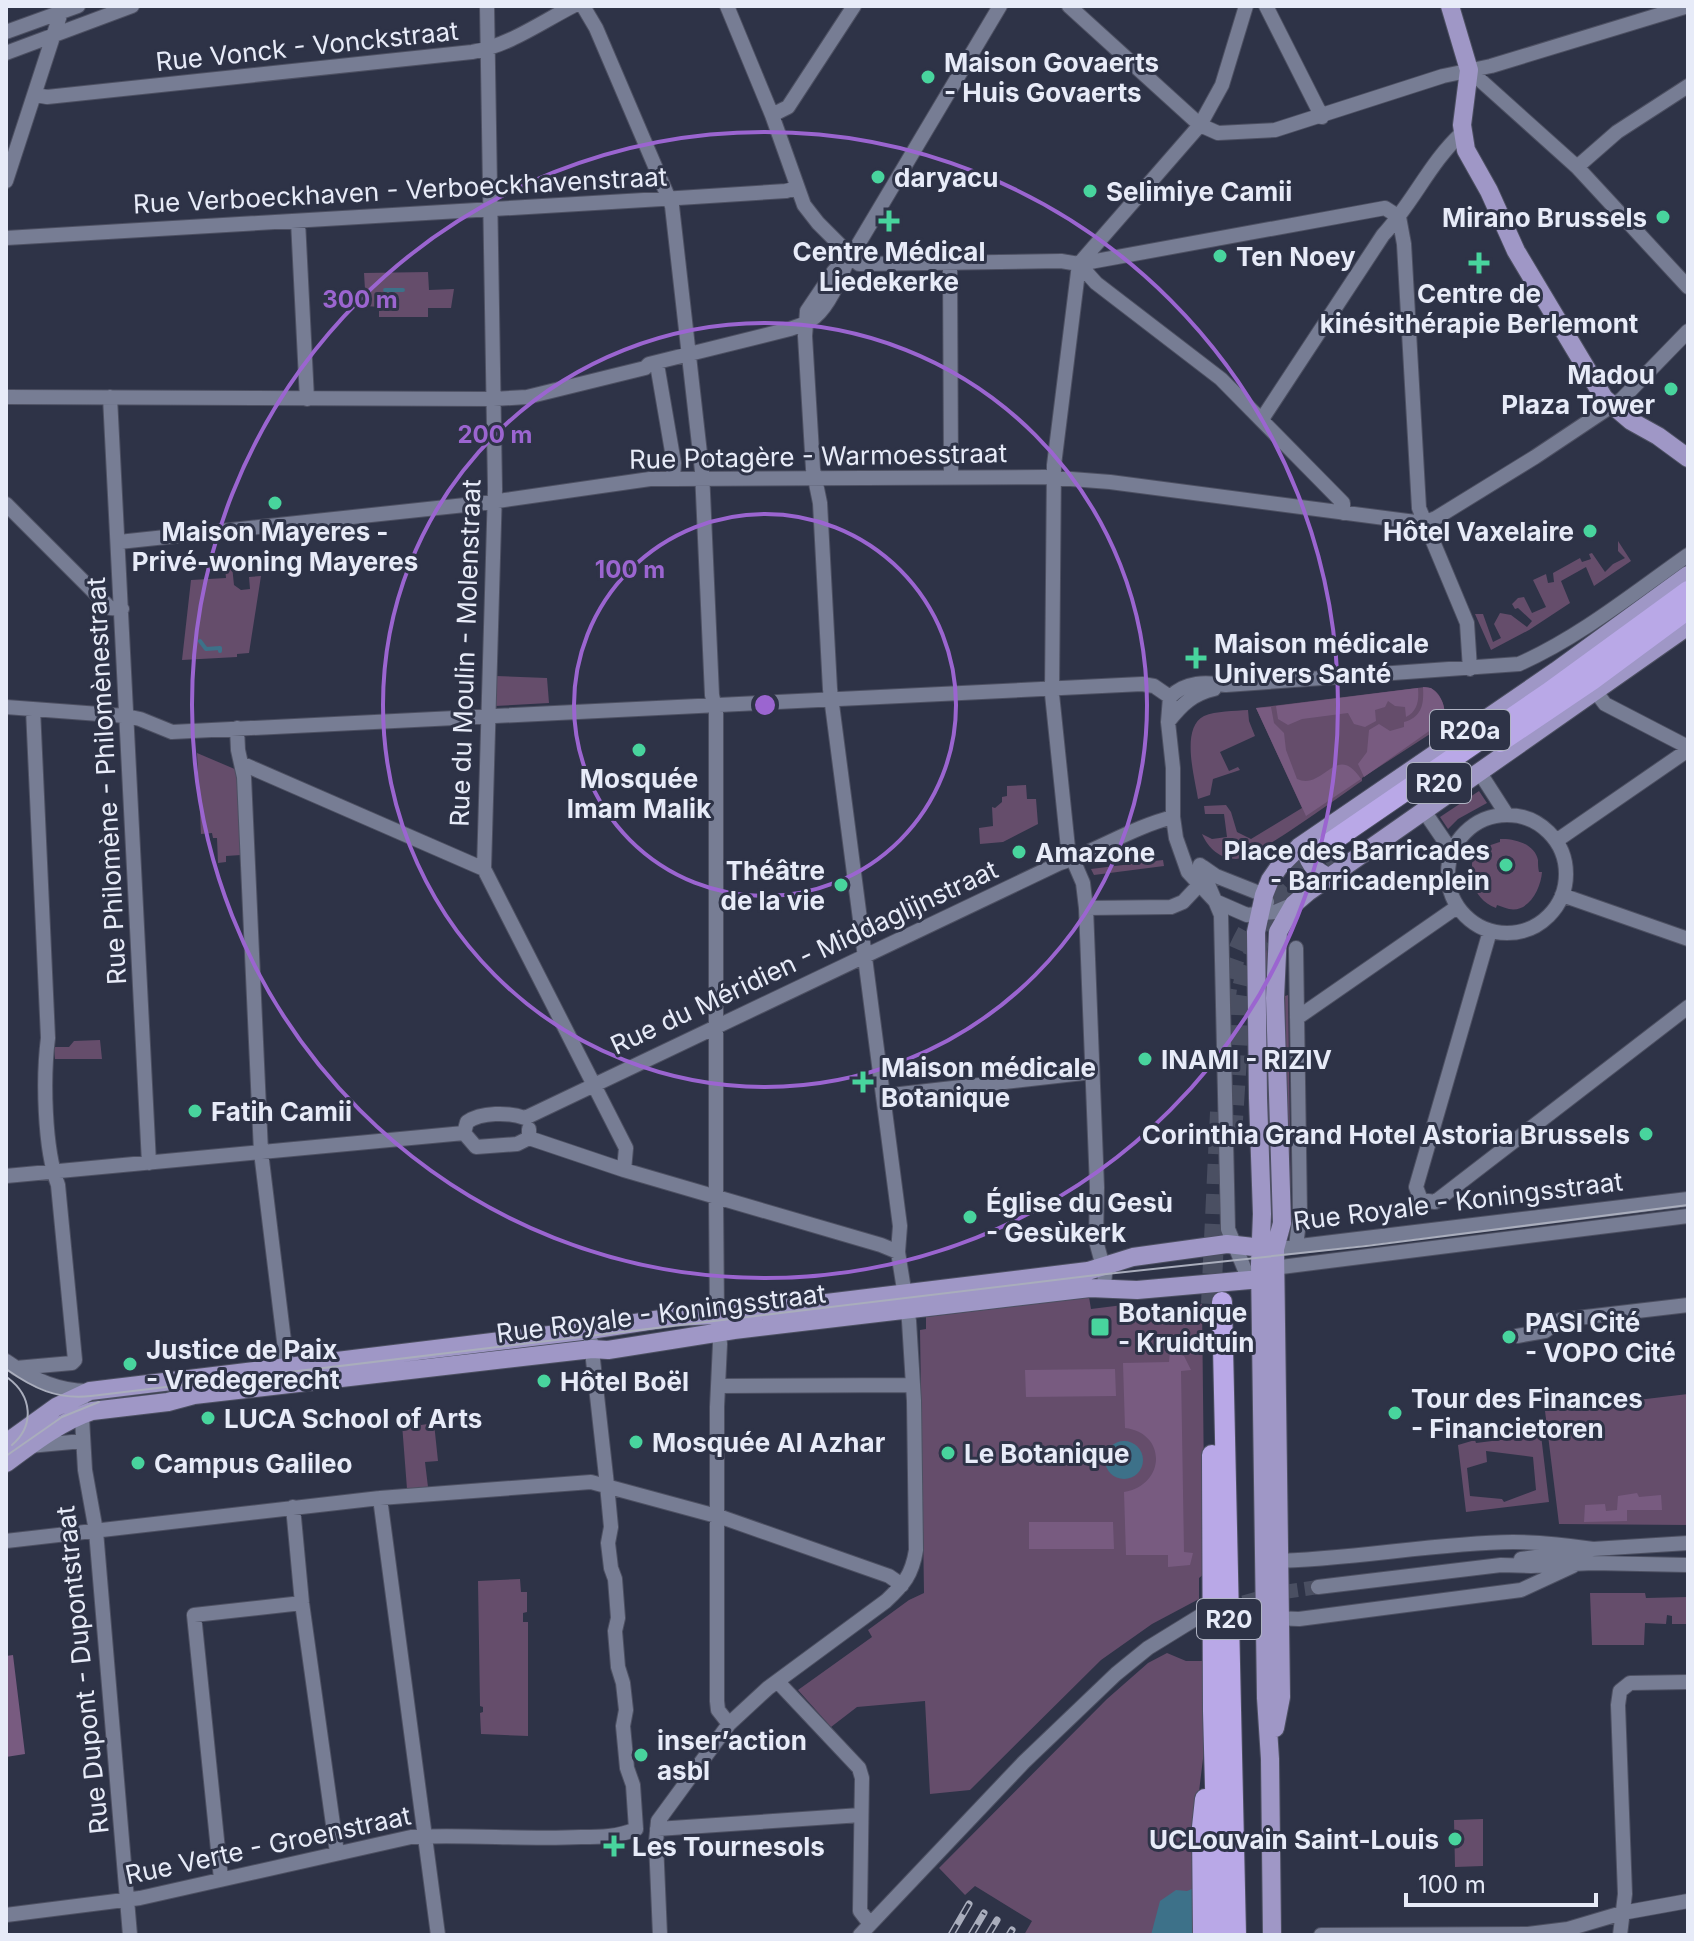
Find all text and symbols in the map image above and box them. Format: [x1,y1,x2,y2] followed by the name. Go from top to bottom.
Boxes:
[154,15,460,77] street label: Rue Vonck - Vonckstraat
[944,47,1159,108] place label: Maison Govaerts - Huis Govaerts
[919,68,937,86] marker: Maison Govaerts - Huis Govaerts
[132,161,668,219] street label: Rue Verboeckhaven - Verboeckhavenstraat
[894,162,998,193] place label: daryacu
[869,168,887,186] marker: daryacu
[1106,176,1292,207] place label: Selimiye Camii
[1081,182,1099,200] marker: Selimiye Camii
[1442,202,1647,233] place label: Mirano Brussels
[1654,208,1672,226] marker: Mirano Brussels
[878,210,900,232] marker: Centre Médical Liedekerke
[793,236,985,297] place label: Centre Médical Liedekerke
[1236,241,1356,272] place label: Ten Noey
[1211,247,1229,265] marker: Ten Noey
[1468,252,1490,274] marker: Centre de kinésithérapie Berlemont
[1320,278,1639,339] place label: Centre de kinésithérapie Berlemont
[322,285,398,314] text: 300 m
[1501,359,1655,420] place label: Madou Plaza Tower
[1662,380,1680,398] marker: Madou Plaza Tower
[457,420,533,449] text: 200 m
[629,437,1007,475] street label: Rue Potagère - Warmoesstraat
[443,479,487,827] street label: Rue du Moulin - Molenstraat
[266,494,284,512] marker: Maison Mayeres - Privé-woning Mayeres
[132,516,418,577] place label: Maison Mayeres - Privé-woning Mayeres
[1383,516,1574,547] place label: Hôtel Vaxelaire
[1581,522,1599,540] marker: Hôtel Vaxelaire
[595,555,665,584] text: 100 m
[80,576,132,986] street label: Rue Philomène - Philomènestraat
[1214,628,1429,689] place label: Maison médicale Univers Santé
[1185,647,1207,669] marker: Maison médicale Univers Santé
[751,691,779,719] centre of rings
[1430,710,1510,750] road number: R20a
[630,741,648,759] marker: Mosquée Imam Malik
[567,763,711,824] place label: Mosquée Imam Malik
[1407,763,1471,803] road number: R20
[1223,835,1490,896] place label: Place des Barricades - Barricadenplein
[1035,837,1155,868] place label: Amazone
[1010,843,1028,861] marker: Amazone
[605,853,1003,1061] street label: Rue du Méridien - Middaglijnstraat
[721,855,825,916] place label: Théâtre de la vie
[1497,856,1515,874] marker: Place des Barricades - Barricadenplein
[832,876,850,894] marker: Théâtre de la vie
[1161,1044,1332,1075] place label: INAMI - RIZIV
[1136,1050,1154,1068] marker: INAMI - RIZIV
[881,1052,1096,1113] place label: Maison médicale Botanique
[852,1071,874,1093] marker: Maison médicale Botanique
[211,1096,352,1127] place label: Fatih Camii
[186,1102,204,1120] marker: Fatih Camii
[1142,1119,1630,1150] place label: Corinthia Grand Hotel Astoria Brussels
[1637,1125,1655,1143] marker: Corinthia Grand Hotel Astoria Brussels
[1292,1165,1624,1237] street label: Rue Royale - Koningsstraat
[986,1187,1173,1248] place label: Église du Gesù - Gesùkerk
[961,1208,979,1226] marker: Église du Gesù - Gesùkerk
[495,1277,827,1349] street label: Rue Royale - Koningsstraat
[1118,1297,1255,1358] place label: Botanique - Kruidtuin
[1525,1307,1676,1368] place label: PASI Cité - VOPO Cité
[1089,1316,1111,1338] marker: Botanique - Kruidtuin
[1500,1328,1518,1346] marker: PASI Cité - VOPO Cité
[146,1334,340,1395] place label: Justice de Paix - Vredegerecht
[121,1355,139,1373] marker: Justice de Paix - Vredegerecht
[560,1366,689,1397] place label: Hôtel Boël
[535,1372,553,1390] marker: Hôtel Boël
[1411,1383,1643,1444] place label: Tour des Finances - Financietoren
[224,1403,482,1434] place label: LUCA School of Arts
[1386,1404,1404,1422] marker: Tour des Finances - Financietoren
[199,1409,217,1427] marker: LUCA School of Arts
[652,1427,886,1458] place label: Mosquée Al Azhar
[627,1433,645,1451] marker: Mosquée Al Azhar
[964,1438,1130,1469] place label: Le Botanique
[939,1444,957,1462] marker: Le Botanique
[154,1448,353,1479] place label: Campus Galileo
[129,1454,147,1472] marker: Campus Galileo
[49,1504,115,1836] street label: Rue Dupont - Dupontstraat
[1197,1599,1261,1639] road number: R20
[657,1725,807,1786] place label: inser’action asbl
[632,1746,650,1764] marker: inser’action asbl
[122,1800,414,1890] street label: Rue Verte - Groenstraat
[1149,1824,1439,1855] place label: UCLouvain Saint-Louis
[1446,1830,1464,1848] marker: UCLouvain Saint-Louis
[632,1831,825,1862] place label: Les Tournesols
[603,1835,625,1857] marker: Les Tournesols
[1406,1857,1596,1907] scale bar
[1418,1870,1486,1899] text: 100 m

